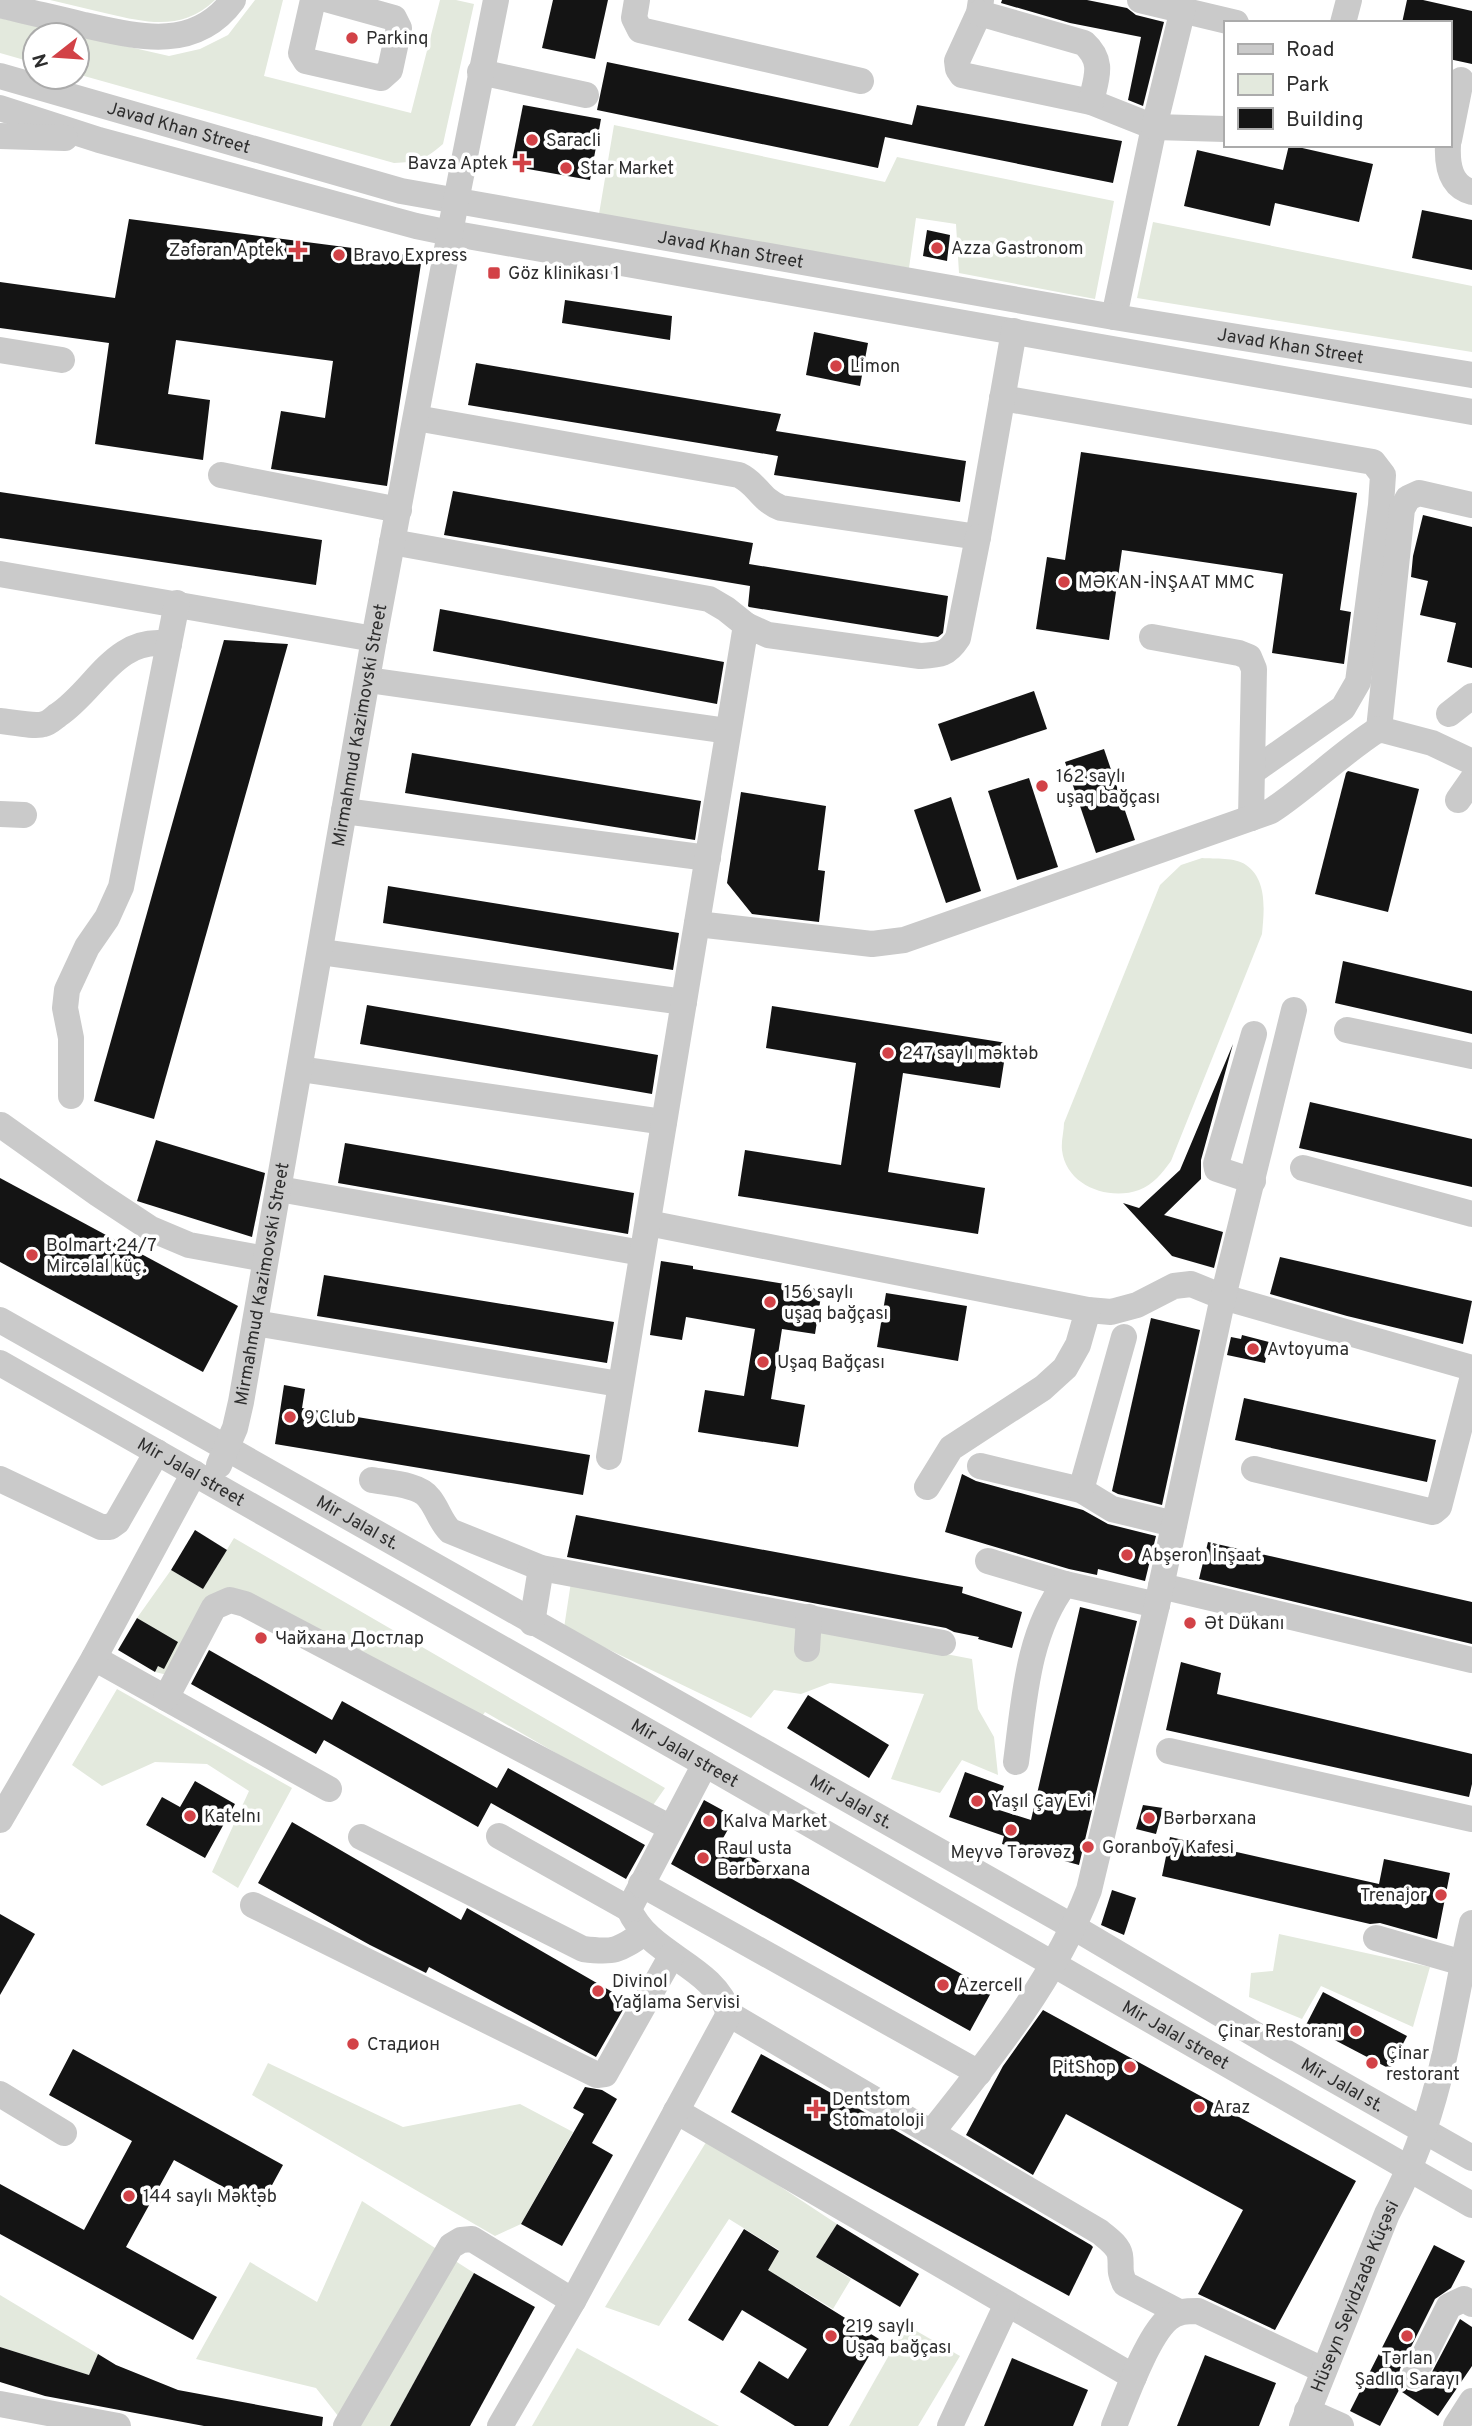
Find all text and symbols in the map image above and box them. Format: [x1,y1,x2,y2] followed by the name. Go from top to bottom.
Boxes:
[21,21,91,91] north arrow
[1224,21,1451,147] legend
[366,28,428,51] place label: Parkinq
[344,30,360,46] marker: Parkinq
[1286,37,1335,64] text: Road
[28,50,55,70] text: N
[1286,72,1329,99] text: Park
[104,97,253,160] street label: Javad Khan Street
[1286,107,1364,134] text: Building
[546,130,601,153] place label: Saracli
[524,132,540,148] marker: Saracli
[407,153,508,176] place label: Bavza Aptek
[514,155,530,171] marker: Bavza Aptek
[580,158,674,181] place label: Star Market
[558,160,574,176] marker: Star Market
[656,227,805,275] street label: Javad Khan Street
[951,238,1083,261] place label: Azza Gastronom
[169,240,284,263] place label: Zəfəran Aptek
[929,240,945,256] marker: Azza Gastronom
[290,242,306,258] marker: Zəfəran Aptek
[353,245,468,268] place label: Bravo Express
[331,247,347,263] marker: Bravo Express
[508,263,620,286] place label: Göz klinikası 1
[486,265,502,281] marker: Göz klinikası 1
[1215,324,1365,370] street label: Javad Khan Street
[850,356,900,379] place label: Limon
[828,358,844,374] marker: Limon
[1078,570,1255,595] place label: MƏKAN-İNŞAAT MMC
[1056,574,1072,590] marker: MƏKAN-İNŞAAT MMC
[328,602,393,849] street label: Mirmahmud Kazimovski Street
[1056,766,1160,810] place label: 162 saylı uşaq bağçası
[1034,778,1050,794] marker: 162 saylı uşaq bağçası
[902,1043,1038,1066] place label: 247 saylı məktəb
[880,1045,896,1061] marker: 247 saylı məktəb
[231,1161,296,1407] street label: Mirmahmud Kazimovski Street
[46,1235,157,1279] place label: Bolmart 24/7 Mircәlal küç.
[24,1247,40,1263] marker: Bolmart 24/7 Mircәlal küç.
[784,1282,888,1326] place label: 156 saylı uşaq bağçası
[762,1294,778,1310] marker: 156 saylı uşaq bağçası
[1267,1339,1349,1362] place label: Avtoyuma
[1245,1341,1261,1357] marker: Avtoyuma
[777,1352,885,1375] place label: Uşaq Bağçası
[755,1354,771,1370] marker: Uşaq Bağçası
[304,1407,356,1430] place label: 9 Club
[282,1409,298,1425] marker: 9 Club
[133,1433,248,1513] street label: Mir Jalal street
[312,1491,403,1556] street label: Mir Jalal st.
[1141,1543,1261,1568] place label: Abşeron İnşaat
[1119,1547,1135,1563] marker: Abşeron İnşaat
[1204,1613,1284,1636] place label: Ət Dükanı
[1182,1615,1198,1631] marker: Ət Dükanı
[275,1628,424,1651] place label: Чайхана Достлар
[253,1630,269,1646] marker: Чайхана Достлар
[626,1714,742,1794] street label: Mir Jalal street
[805,1770,896,1835] street label: Mir Jalal st.
[991,1791,1091,1814] place label: Yaşıl Çay Evi
[969,1793,985,1809] marker: Yaşıl Çay Evi
[204,1806,261,1829] place label: Katelnı
[182,1808,198,1824] marker: Katelnı
[1163,1808,1256,1831] place label: Bərbərxana
[1141,1810,1157,1826] marker: Bərbərxana
[723,1811,827,1834] place label: Kalva Market
[701,1813,717,1829] marker: Kalva Market
[1003,1822,1019,1838] marker: Meyvə Tərəvəz
[1102,1837,1234,1860] place label: Goranboy Kafesi
[717,1838,810,1882] place label: Raul usta Bərbərxana
[1080,1839,1096,1855] marker: Goranboy Kafesi
[950,1842,1072,1865] place label: Meyvə Tərəvəz
[695,1850,711,1866] marker: Raul usta Bərbərxana
[1360,1885,1427,1908] place label: Trenajor
[1433,1887,1449,1903] marker: Trenajor
[612,1971,740,2015] place label: Divinol Yağlama Servisi
[957,1975,1023,1998] place label: Azercell
[935,1977,951,1993] marker: Azercell
[590,1983,606,1999] marker: Divinol Yağlama Servisi
[1117,1996,1233,2076] street label: Mir Jalal street
[1217,2021,1342,2044] place label: Çinar Restoranı
[1348,2023,1364,2039] marker: Çinar Restoranı
[367,2034,440,2057] place label: Стадион
[345,2036,361,2052] marker: Стадион
[1386,2043,1460,2087] place label: Çinar restorant
[1296,2053,1387,2118] street label: Mir Jalal st.
[1364,2055,1380,2071] marker: Çinar restorant
[1052,2057,1116,2080] place label: PitShop
[1122,2059,1138,2075] marker: PitShop
[832,2089,924,2133] place label: Dentstom Stomatoloji
[1213,2097,1250,2120] place label: Araz
[806,2099,826,2119] marker: Dentstom Stomatoloji
[1191,2099,1207,2115] marker: Araz
[143,2186,277,2209] place label: 144 saylı Məktəb
[121,2188,137,2204] marker: 144 saylı Məktəb
[1307,2197,1405,2396] street label: Hüseyn Seyidzadə Küçəsi
[845,2316,951,2360] place label: 219 saylı Uşaq bağçası
[823,2328,839,2344] marker: 219 saylı Uşaq bağçası
[1399,2328,1415,2344] marker: Tərlan Şadlıq Sarayı
[1354,2348,1460,2392] place label: Tərlan Şadlıq Sarayı

